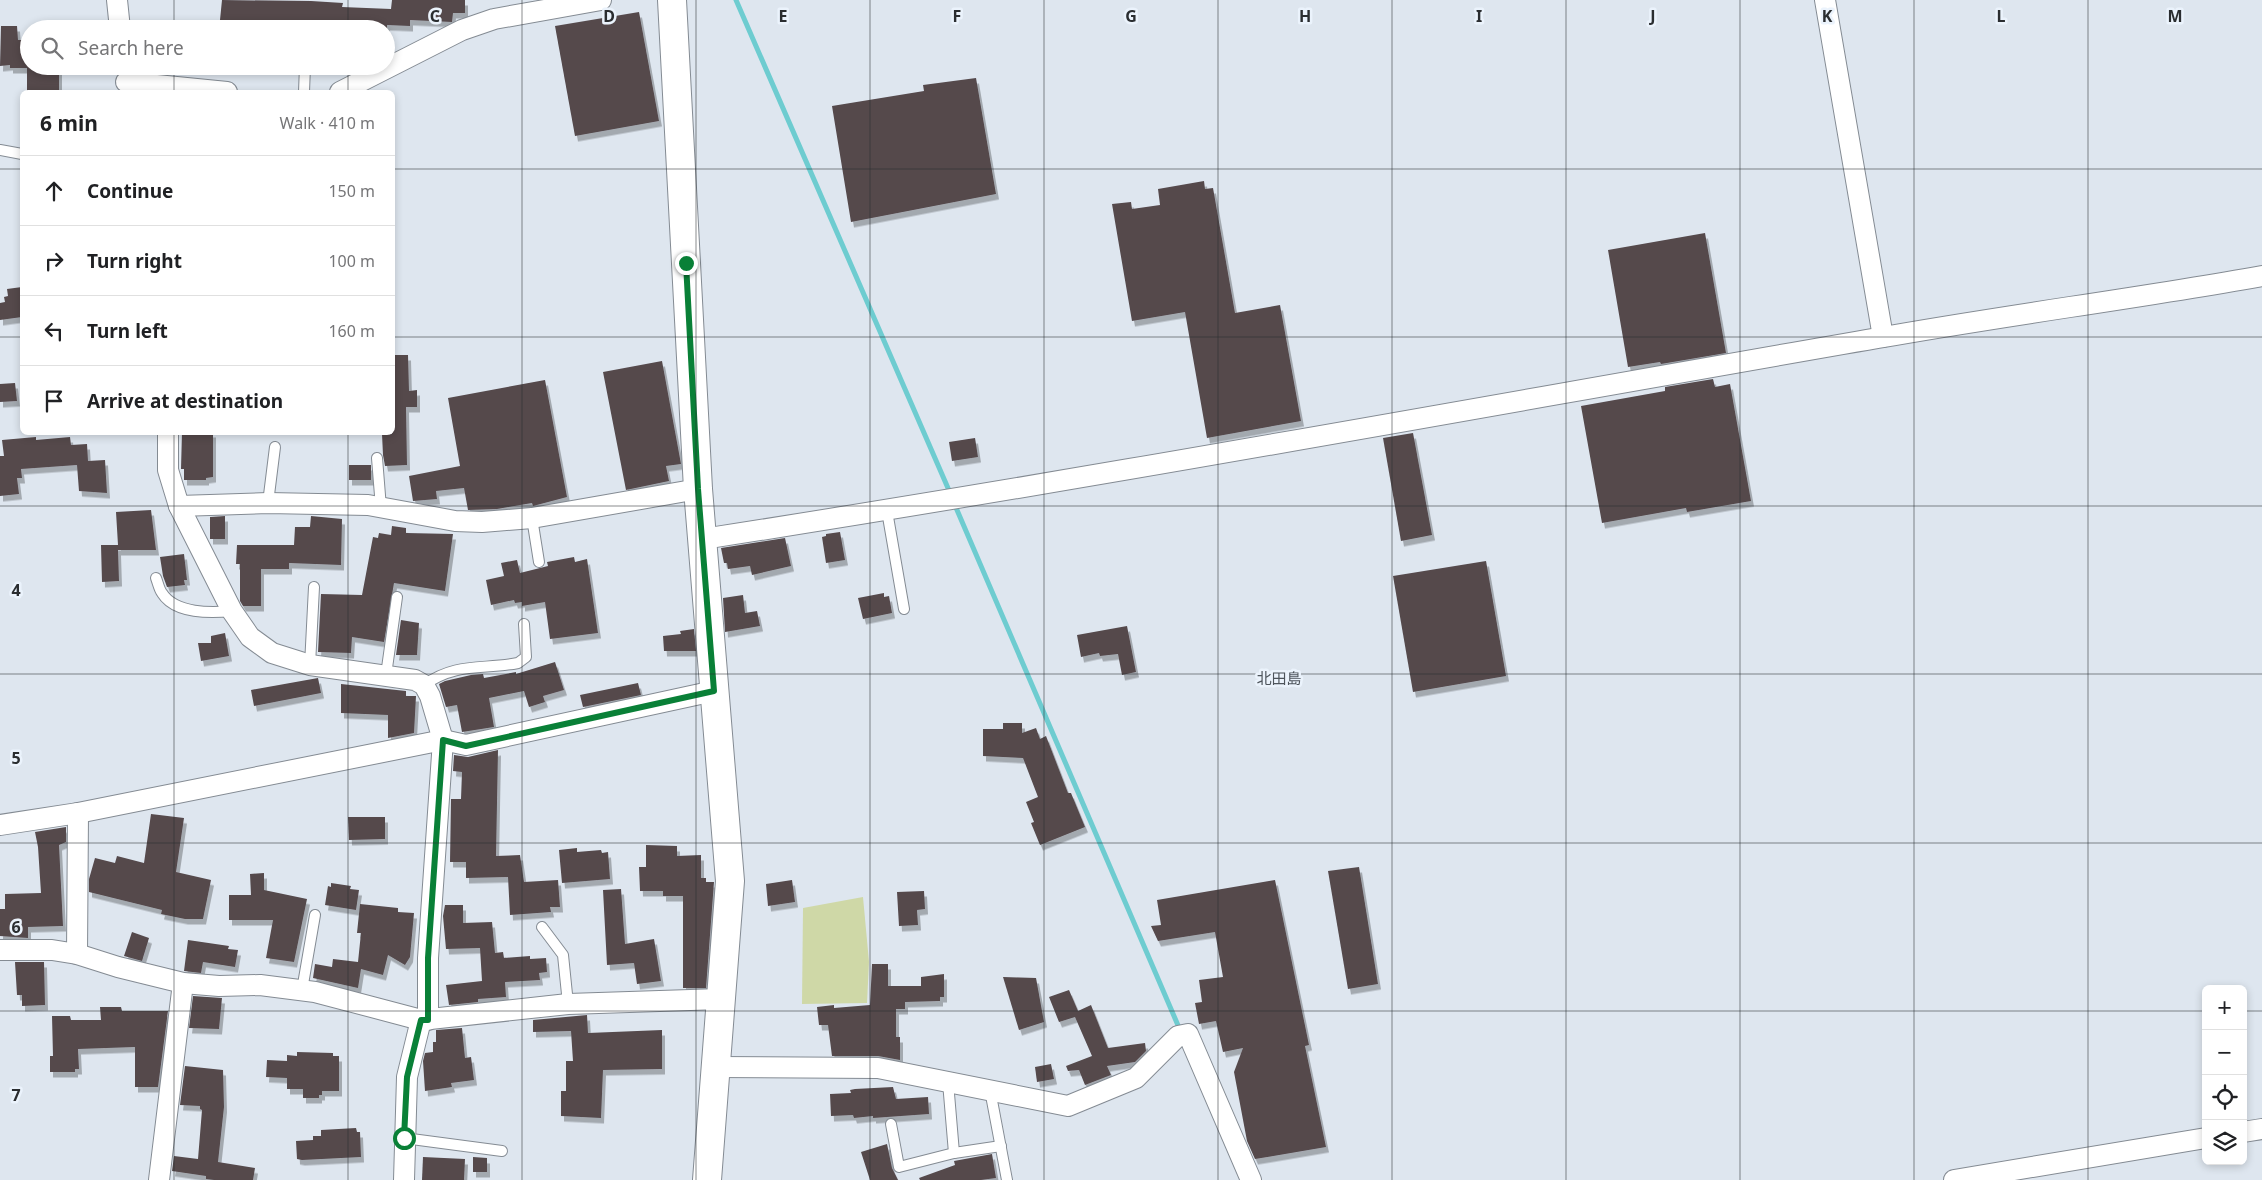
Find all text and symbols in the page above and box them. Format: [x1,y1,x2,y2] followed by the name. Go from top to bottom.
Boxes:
[430,5,440,27] text: C
[603,5,615,27] text: D
[779,5,788,27] text: E
[953,5,961,27] text: F
[1125,5,1137,27] text: G
[1299,5,1311,27] text: H
[1476,5,1482,27] text: I
[1648,5,1656,27] text: J
[1822,5,1833,27] text: K
[1997,5,2006,27] text: L
[2167,5,2183,27] text: M
[20,20,395,75] search box
[38,34,66,62] icon: search
[78,35,184,61] text: Search here
[40,109,98,137] text: 6 min
[280,112,375,134] text: Walk · 410 m
[40,177,68,205] icon: ahead
[87,178,173,204] text: Continue
[328,180,375,202] text: 150 m
[40,247,68,275] icon: right
[87,248,182,274] text: Turn right
[328,250,375,272] text: 100 m
[675,252,698,275] route end
[40,317,68,345] icon: left
[87,318,168,344] text: Turn left
[328,320,375,342] text: 160 m
[40,387,68,415] icon: arrive
[87,388,283,414] text: Arrive at destination
[11,579,21,601] text: 4
[1256,668,1302,688] district label: 北田島
[11,747,21,769] text: 5
[11,916,21,938] text: 6
[2202,985,2247,1165] map controls
[2202,985,2247,1030] button: +
[2202,1030,2247,1075] button: −
[2202,1075,2247,1120] button: locate
[11,1084,21,1106] text: 7
[2202,1120,2247,1165] button: layers
[393,1127,416,1150] route start

